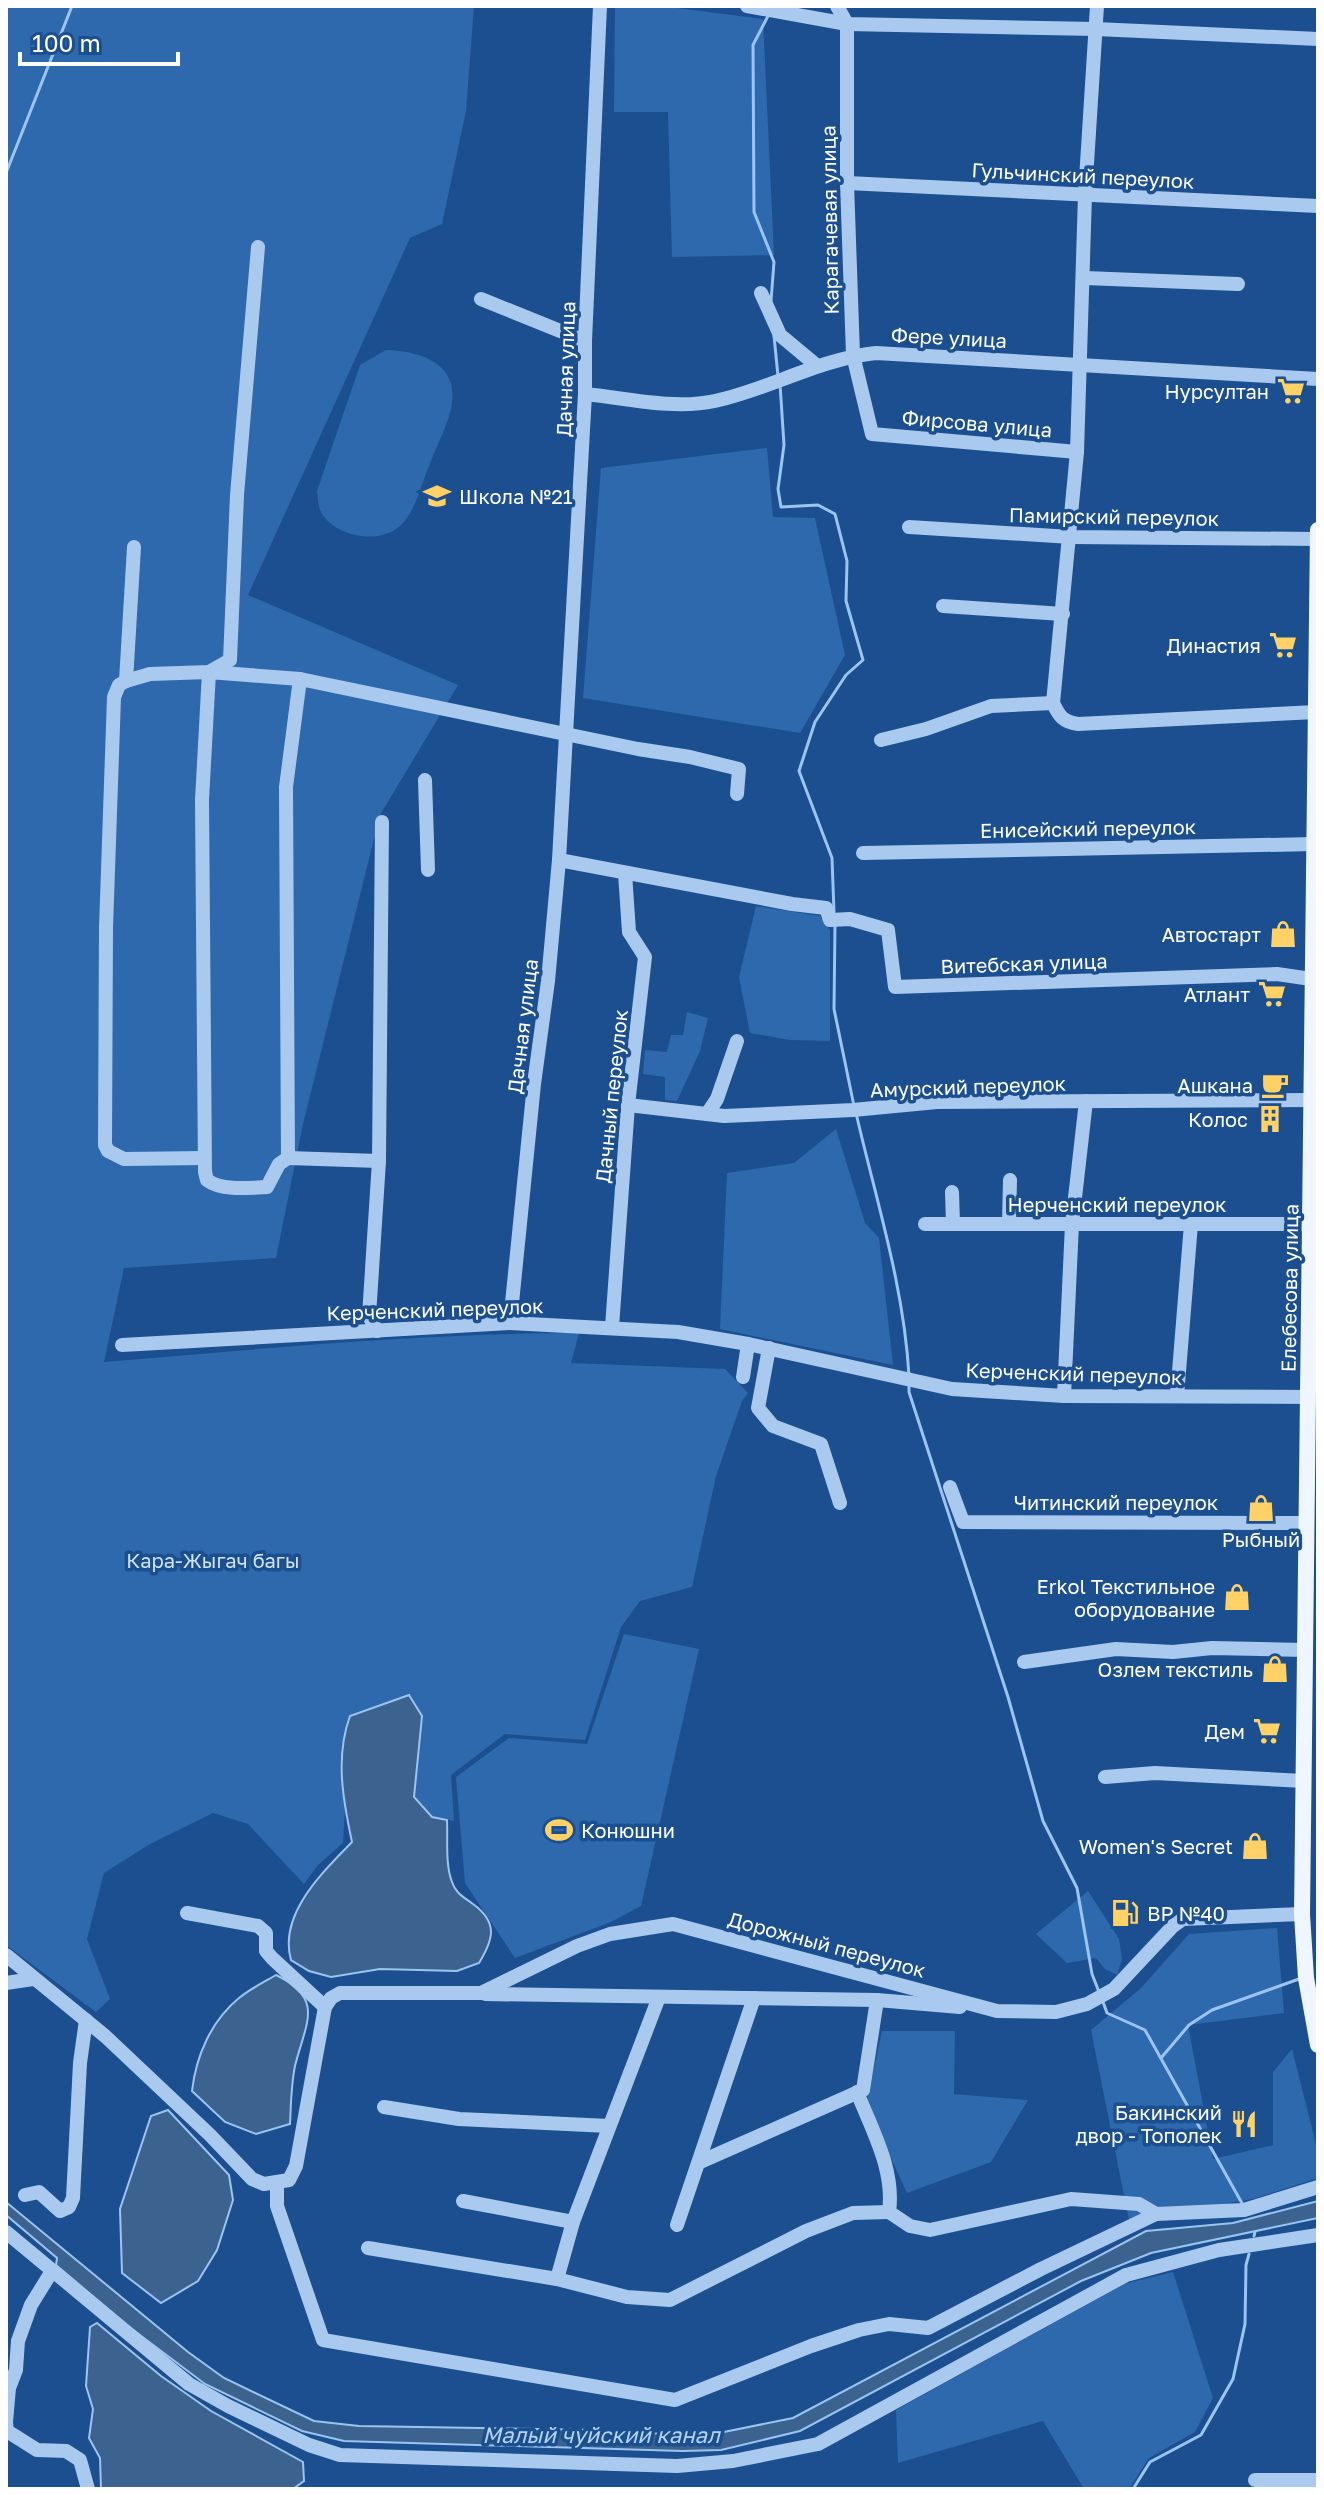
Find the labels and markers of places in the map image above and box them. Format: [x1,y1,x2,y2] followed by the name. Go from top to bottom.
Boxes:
[1276,376,1306,406] supermarket icon: Нурсултан
[1164,379,1269,403] place label: Нурсултан
[422,481,452,511] school or university icon: Школа №21
[459,484,573,508] place label: Школа №21
[1268,630,1298,660] supermarket icon: Династия
[1166,633,1261,657] place label: Династия
[1268,919,1298,949] shop icon: Автостарт
[1161,922,1261,946] place label: Автостарт
[1257,979,1287,1009] supermarket icon: Атлант
[1184,982,1250,1006] place label: Атлант
[1260,1070,1290,1100] cafe icon: Ашкана
[1177,1073,1253,1097] place label: Ашкана
[1255,1104,1285,1134] building icon: Колос
[1188,1107,1248,1131] place label: Колос
[1246,1493,1276,1523] shop icon: Рыбный
[1222,1527,1300,1551] place label: Рыбный
[1037,1574,1215,1621] place label: Erkol Текстильное оборудование
[1222,1582,1252,1612] shop icon: Erkol Текстильное оборудование
[1260,1654,1290,1684] shop icon: Озлем текстиль
[1098,1657,1253,1681] place label: Озлем текстиль
[1252,1716,1282,1746] supermarket icon: Дем
[1205,1719,1245,1743] place label: Дем
[544,1815,574,1845] sports icon: Конюшни
[581,1818,675,1842] place label: Конюшни
[1240,1831,1270,1861] shop icon: Women's Secret
[1079,1834,1233,1858] place label: Women's Secret
[1110,1898,1140,1928] fuel station icon: BP №40
[1147,1901,1225,1925] place label: BP №40
[1076,2100,1222,2147] place label: Бакинский двор - Тополек
[1229,2109,1259,2139] restaurant icon: Бакинский двор - Тополек

